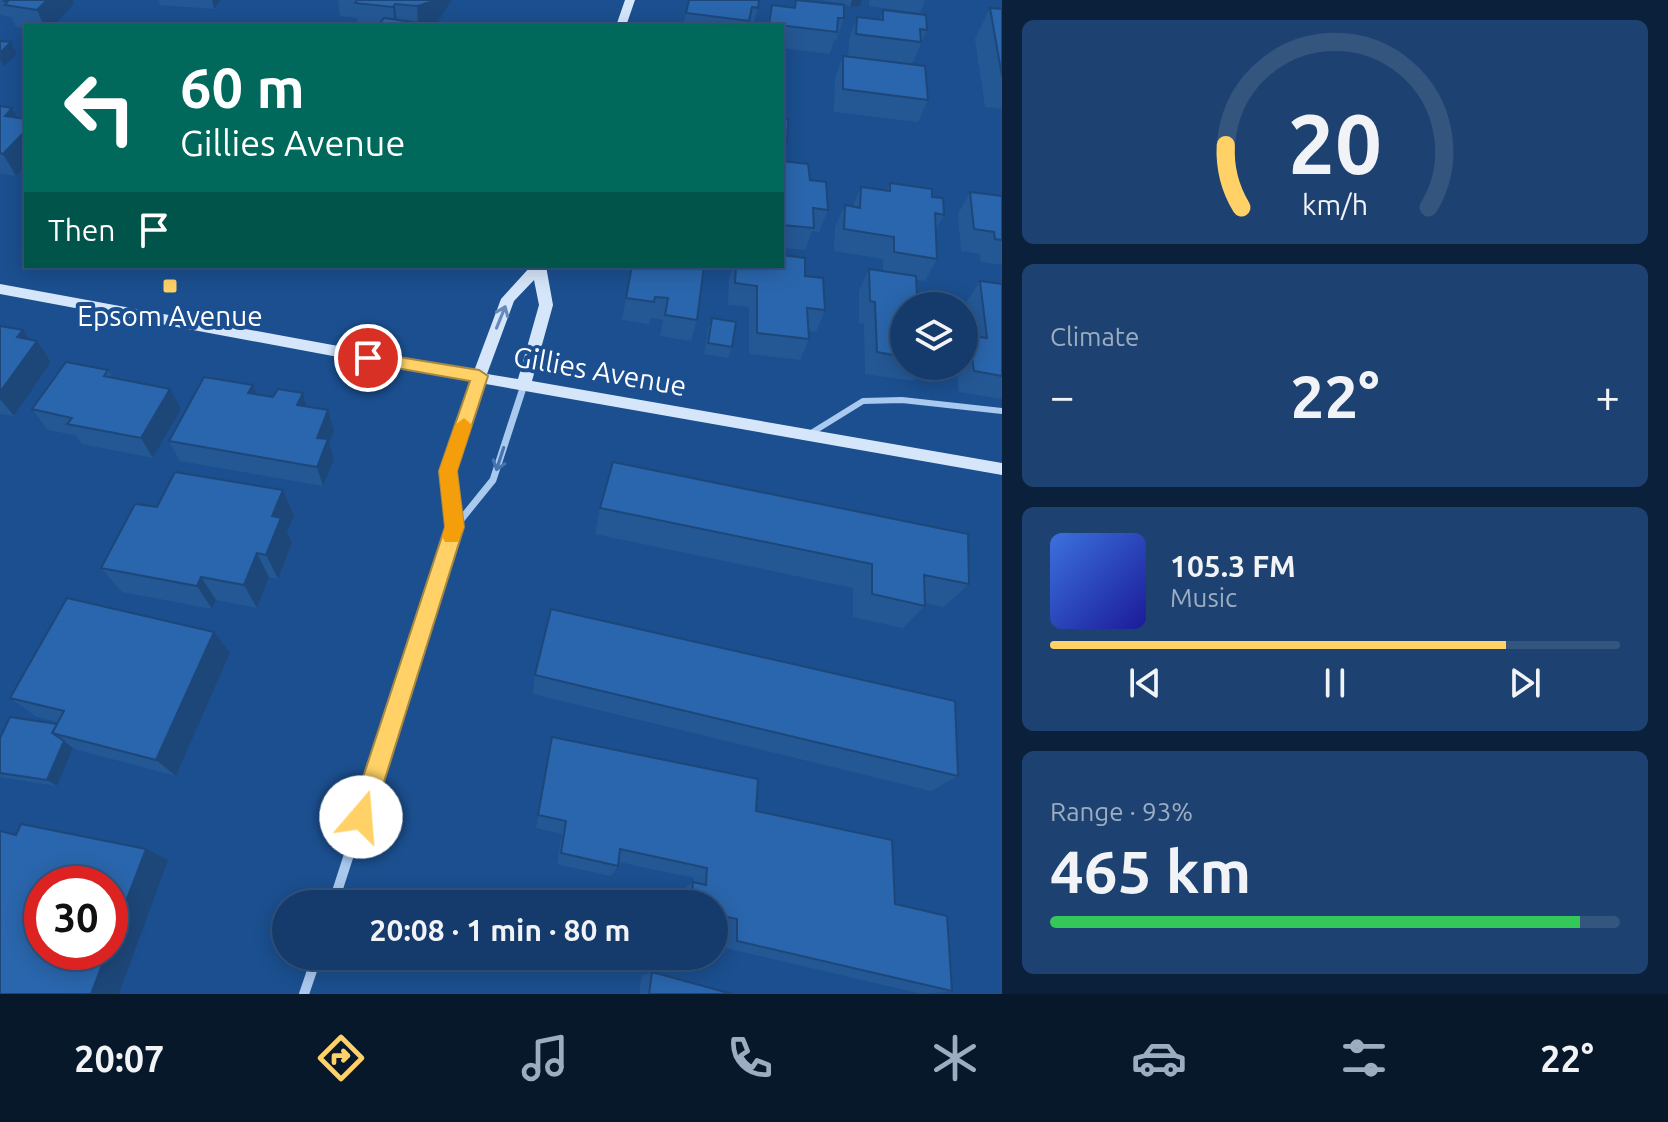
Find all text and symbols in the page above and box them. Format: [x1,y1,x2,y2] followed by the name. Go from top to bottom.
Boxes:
[48,56,152,160] icon: left
[180,56,305,119] text: 60 m
[1288,95,1382,189] text: 20
[180,122,405,163] text: Gillies Avenue
[1302,188,1368,220] text: km/h
[132,208,176,252] icon: arrive
[48,213,116,247] text: Then
[161,277,179,295] marker: Epsom Avenue
[890,292,978,380] map controls
[890,292,978,380] button: layers
[77,300,263,331] place label: Epsom Avenue
[495,305,509,330] one-way arrow
[1050,322,1139,351] text: Climate
[334,324,402,392] pin
[346,336,390,380] icon: arrive
[511,340,689,401] street label: Gillies Avenue
[1291,362,1379,429] text: 22°
[1050,371,1075,420] text: −
[1595,371,1620,420] text: +
[492,445,507,471] one-way arrow
[1170,549,1296,583] text: 105.3 FM
[1170,583,1237,612] text: Music
[1123,661,1167,705] icon: previous
[1313,661,1357,705] icon: pause
[1503,661,1547,705] icon: next
[319,775,403,859] position arrow
[1050,797,1193,826] text: Range · 93%
[1050,837,1251,904] text: 465 km
[24,866,128,970] speed limit sign: 30
[370,913,630,947] text: 20:08 · 1 min · 80 m
[313,1030,369,1086] icon: directions
[517,1030,573,1086] icon: music
[722,1030,778,1086] icon: phone
[927,1030,983,1086] icon: climate
[1131,1030,1187,1086] icon: car
[1336,1030,1392,1086] icon: filters
[74,1038,164,1079] text: 20:07
[1540,1038,1594,1079] text: 22°

